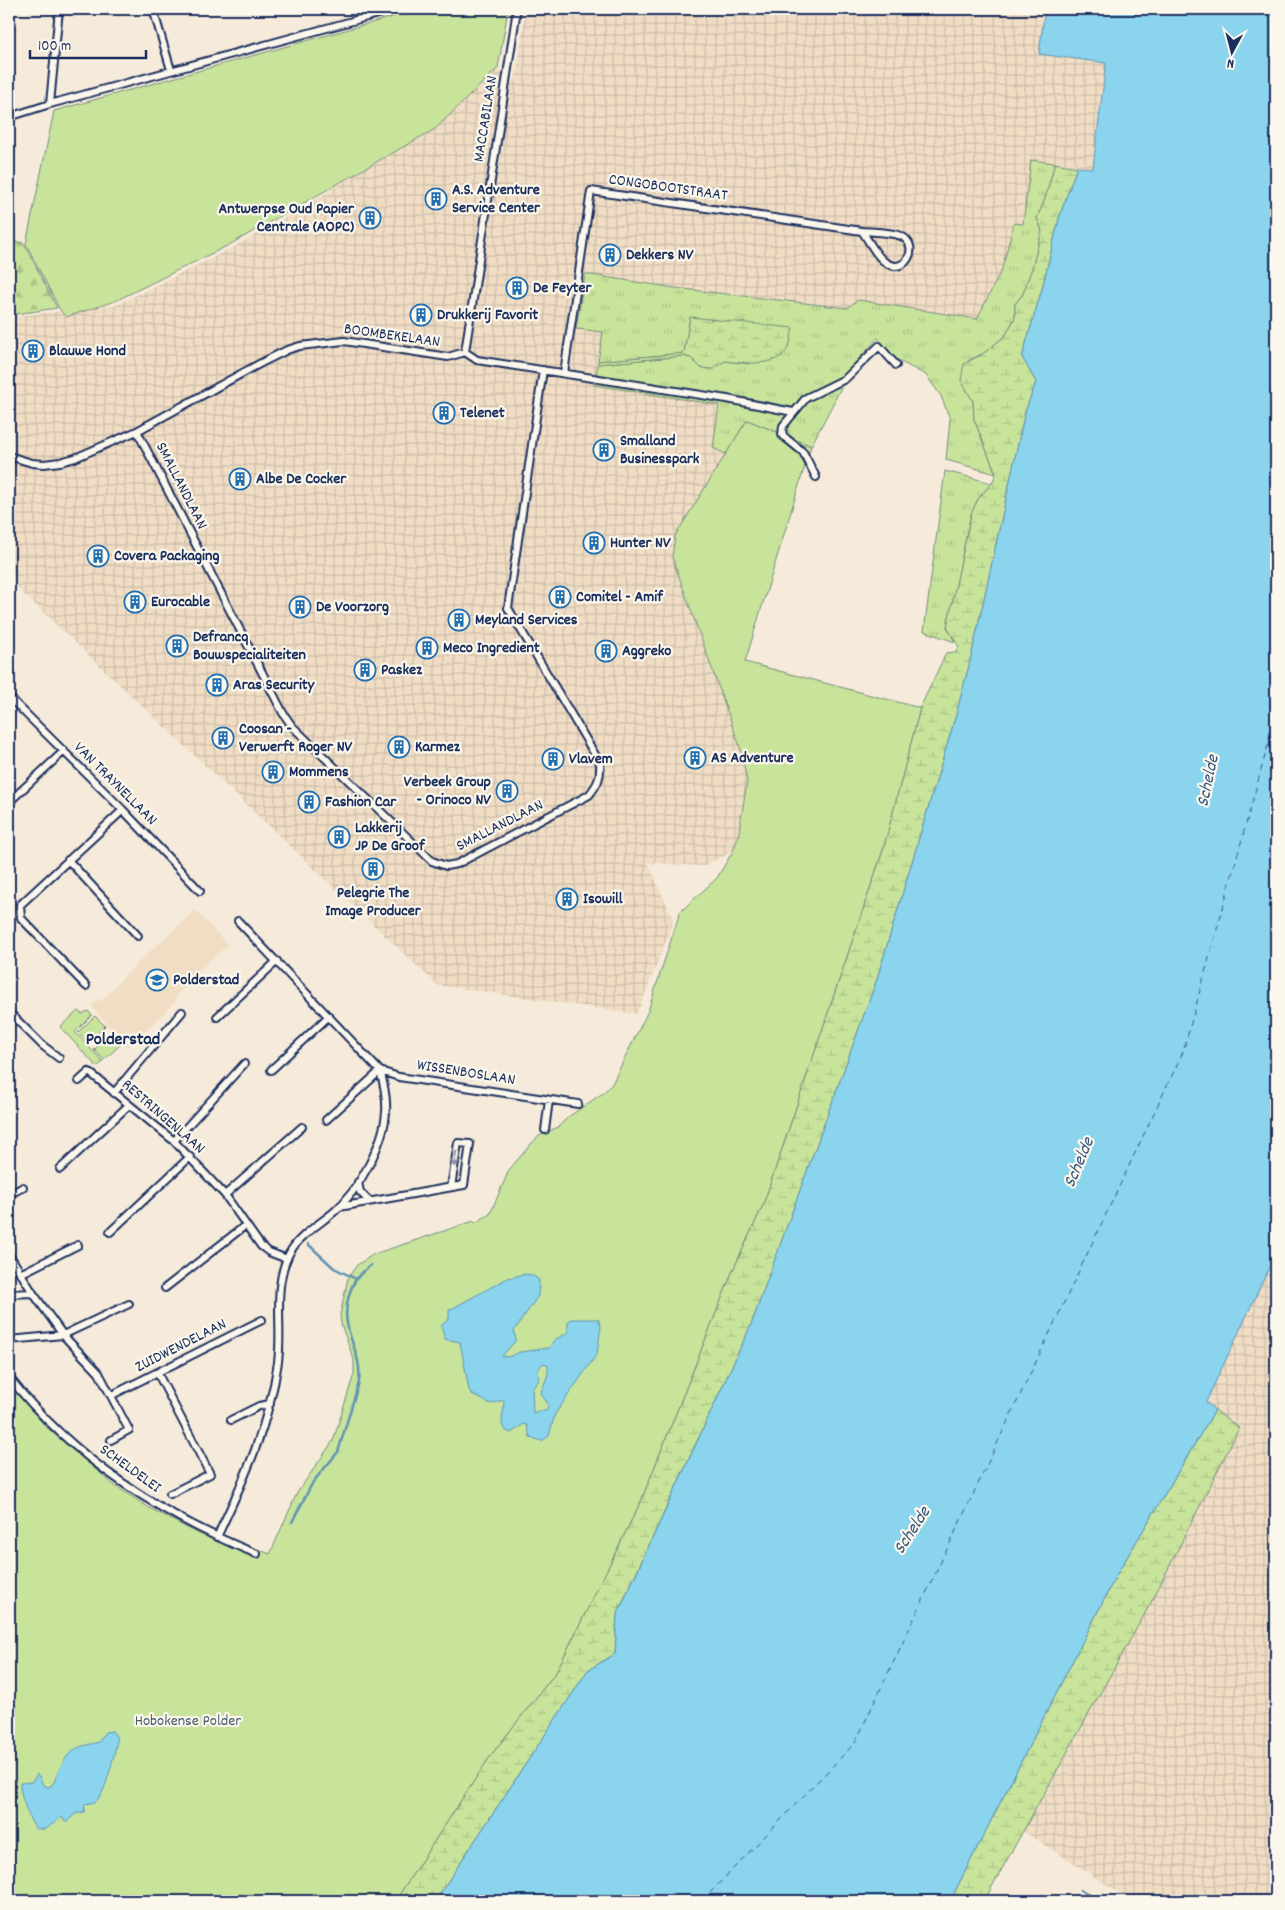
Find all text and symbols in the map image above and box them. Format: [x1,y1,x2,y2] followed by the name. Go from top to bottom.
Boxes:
[30,28,146,60] scale bar
[1208,28,1258,78] north arrow
[38,36,71,58] text: 100 m
[1226,53,1235,73] text: N
[468,74,504,164] street label: MACCABILAAN
[607,168,729,208] street label: CONGOBOOTSTRAAT
[452,179,541,220] place label: A.S. Adventure Service Center
[424,187,448,211] building icon: A.S. Adventure Service Center
[219,198,355,239] place label: Antwerpse Oud Papier Centrale (AOPC)
[358,206,382,230] building icon: Antwerpse Oud Papier Centrale (AOPC)
[598,243,622,267] building icon: Dekkers NV
[626,244,694,267] place label: Dekkers NV
[505,276,529,300] building icon: De Feyter
[533,277,593,300] place label: De Feyter
[409,303,433,327] building icon: Drukkerij Favorit
[437,304,538,327] place label: Drukkerij Favorit
[342,318,442,354] street label: BOOMBEKELAAN
[21,339,45,363] building icon: Blauwe Hond
[49,340,126,363] place label: Blauwe Hond
[432,401,456,425] building icon: Telenet
[460,402,505,425] place label: Telenet
[620,430,700,471] place label: Smalland Businesspark
[149,438,213,534] street label: SMALLANDLAAN
[592,438,616,462] building icon: Smalland Businesspark
[228,467,252,491] building icon: Albe De Cocker
[256,468,347,491] place label: Albe De Cocker
[582,531,606,555] building icon: Hunter NV
[610,532,671,555] place label: Hunter NV
[86,544,110,568] building icon: Covera Packaging
[114,545,219,568] place label: Covera Packaging
[548,585,572,609] building icon: Comitel - Amif
[576,586,664,609] place label: Comitel - Amif
[123,590,147,614] building icon: Eurocable
[151,591,210,614] place label: Eurocable
[288,595,312,619] building icon: De Voorzorg
[316,596,389,619] place label: De Voorzorg
[447,608,471,632] building icon: Meyland Services
[475,609,578,632] place label: Meyland Services
[193,626,306,667] place label: Defrancq Bouwspecialiteiten
[165,634,189,658] building icon: Defrancq Bouwspecialiteiten
[415,636,439,660] building icon: Meco Ingredient
[443,637,540,660] place label: Meco Ingredient
[594,639,618,663] building icon: Aggreko
[622,640,671,663] place label: Aggreko
[353,658,377,682] building icon: Paskez
[381,659,423,682] place label: Paskez
[205,673,229,697] building icon: Aras Security
[233,674,316,697] place label: Aras Security
[239,718,353,759] place label: Coosan - Verwerft Roger NV
[211,726,235,750] building icon: Coosan - Verwerft Roger NV
[387,735,411,759] building icon: Karmez
[415,736,461,759] place label: Karmez
[68,737,162,831] street label: VAN TRAYNELLAAN
[683,746,707,770] building icon: AS Adventure
[541,747,565,771] building icon: Vlavem
[711,747,794,770] place label: AS Adventure
[569,748,613,771] place label: Vlavem
[1191,752,1227,809] water label: Schelde
[261,760,285,784] building icon: Mommens
[289,761,349,784] place label: Mommens
[404,771,491,812] place label: Verbeek Group - Orinoco NV
[495,779,519,803] building icon: Verbeek Group - Orinoco NV
[297,790,321,814] building icon: Fashion Car
[325,791,397,814] place label: Fashion Car
[452,794,548,858] street label: SMALLANDLAAN
[355,817,426,858] place label: Lakkerij JP De Groof
[327,825,351,849] building icon: Lakkerij JP De Groof
[361,857,385,881] building icon: Pelegrie The Image Producer
[325,882,422,923] place label: Pelegrie The Image Producer
[555,887,579,911] building icon: Isowill
[583,888,623,911] place label: Isowill
[145,968,169,992] school or university icon: Polderstad
[173,969,239,992] place label: Polderstad
[86,1028,160,1053] district label: Polderstad
[415,1054,517,1092] street label: WISSENBOSLAAN
[116,1074,210,1160] street label: RESTRINGENLAAN
[1058,1133,1102,1192] water label: Schelde
[450,1150,460,1166] one-way arrow
[131,1313,231,1379] street label: ZUIDWENDELAAN
[94,1439,166,1499] street label: SCHELDELEI
[888,1501,938,1560] water label: Schelde
[135,1710,241,1733] park label: Hobokense Polder

